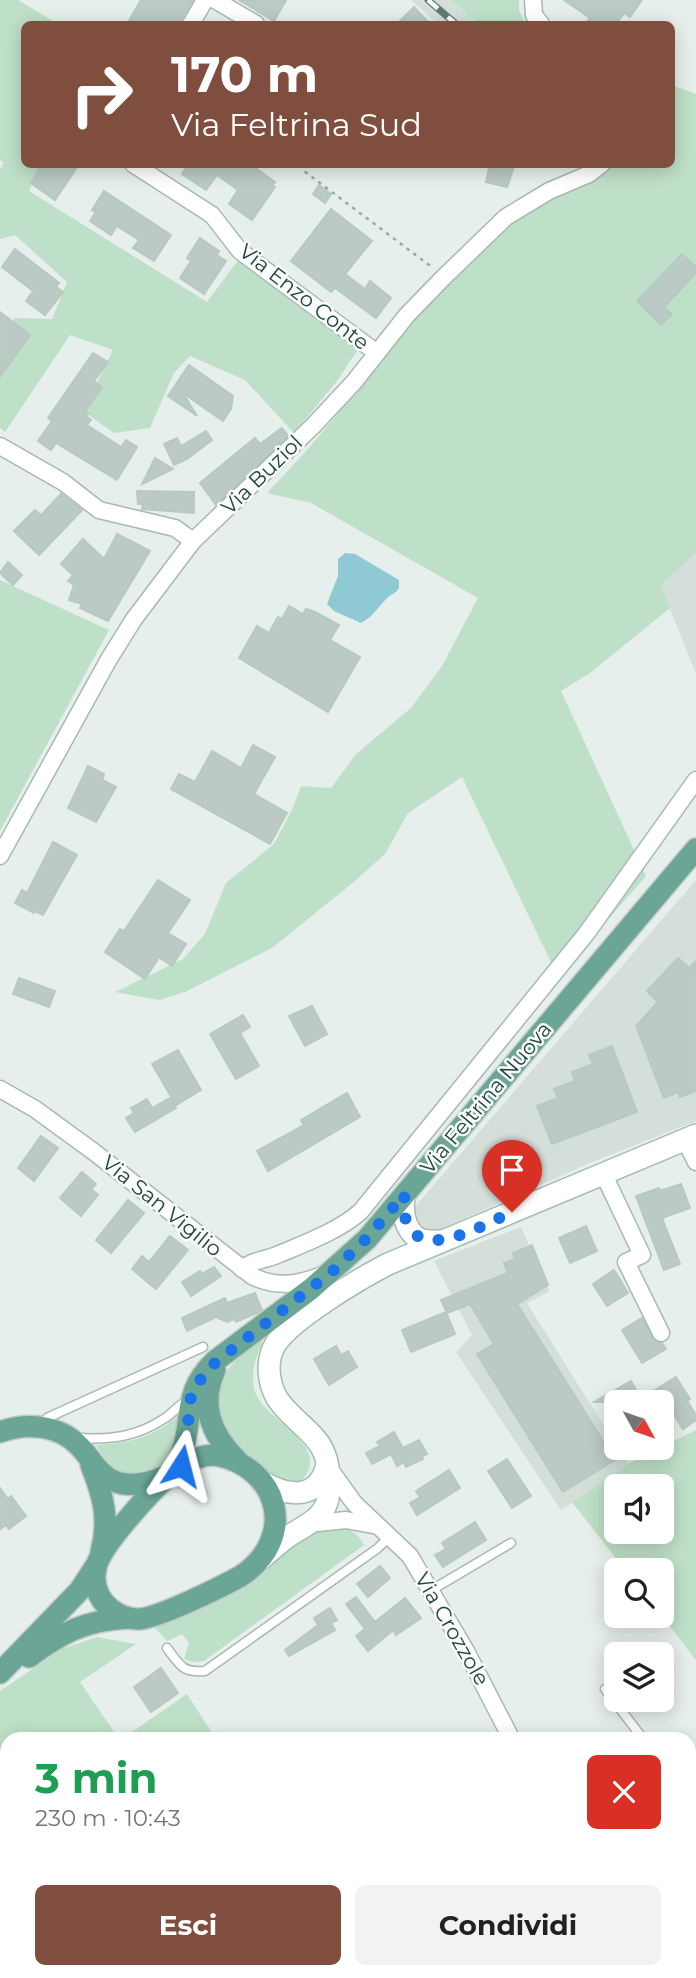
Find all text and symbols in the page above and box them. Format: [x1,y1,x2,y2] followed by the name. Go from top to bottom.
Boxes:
[171,45,318,104] text: 170 m
[56,49,147,140] icon: right
[171,105,422,144] text: Via Feltrina Sud
[234,238,374,355] street label: Via Enzo Conte
[216,430,307,519] street label: Via Buziol
[415,1017,557,1179] street label: Via Feltrina Nuova
[482,1140,542,1212] pin
[97,1150,227,1262] street label: Via San Vigilio
[493,1151,531,1189] icon: arrive
[604,1390,674,1460] north arrow
[604,1390,674,1712] map controls
[144,1429,218,1503] position arrow
[604,1474,674,1544] button: sound
[604,1558,674,1628] button: search
[410,1568,495,1690] street label: Via Crozzole
[604,1642,674,1712] button: layers
[35,1752,157,1804] text: 3 min
[587,1755,661,1829] button: close
[35,1804,181,1832] text: 230 m · 10:43
[35,1885,341,1965] button: Esci
[355,1885,661,1965] button: Condividi

